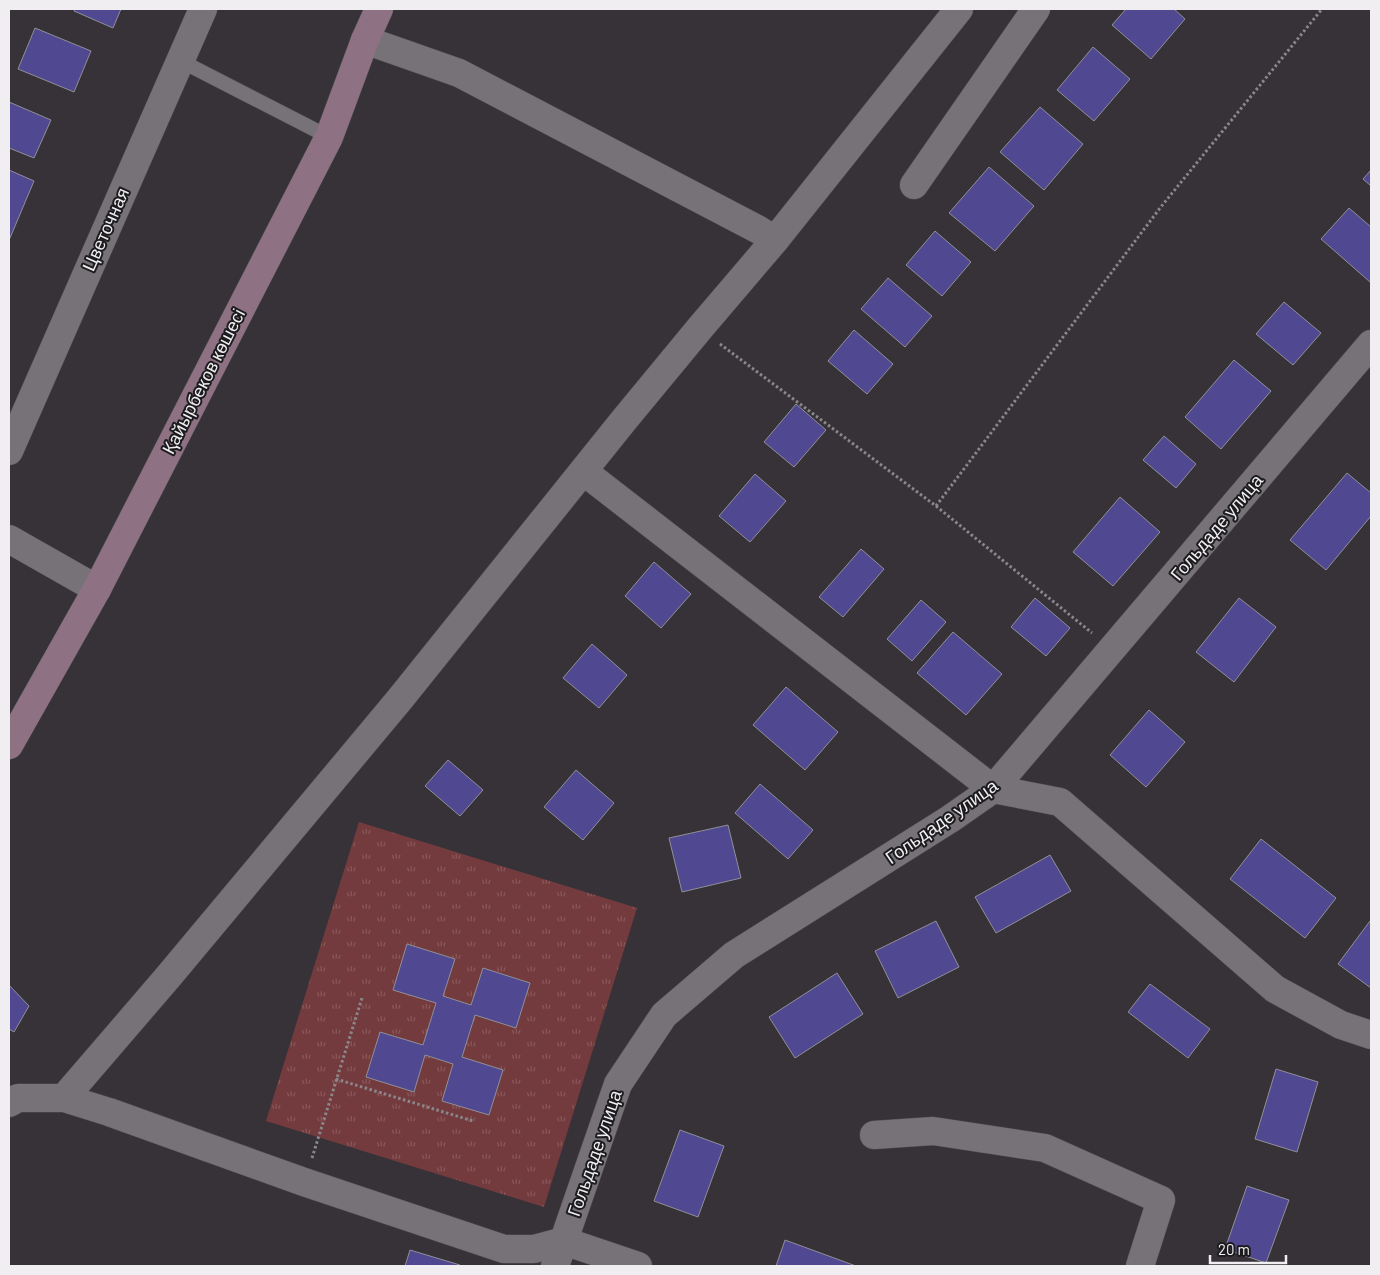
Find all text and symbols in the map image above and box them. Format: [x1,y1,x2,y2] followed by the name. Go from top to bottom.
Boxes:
[77,184,133,274] street label: Цветочная
[157,305,249,457] street label: Қайырбеков көшесі
[1165,469,1268,585] street label: Гольдаде улица
[881,774,1002,868] street label: Гольдаде улица
[562,1086,626,1219] street label: Гольдаде улица
[1210,1232,1286,1264] scale bar
[1218,1240,1250,1258] text: 20 m

